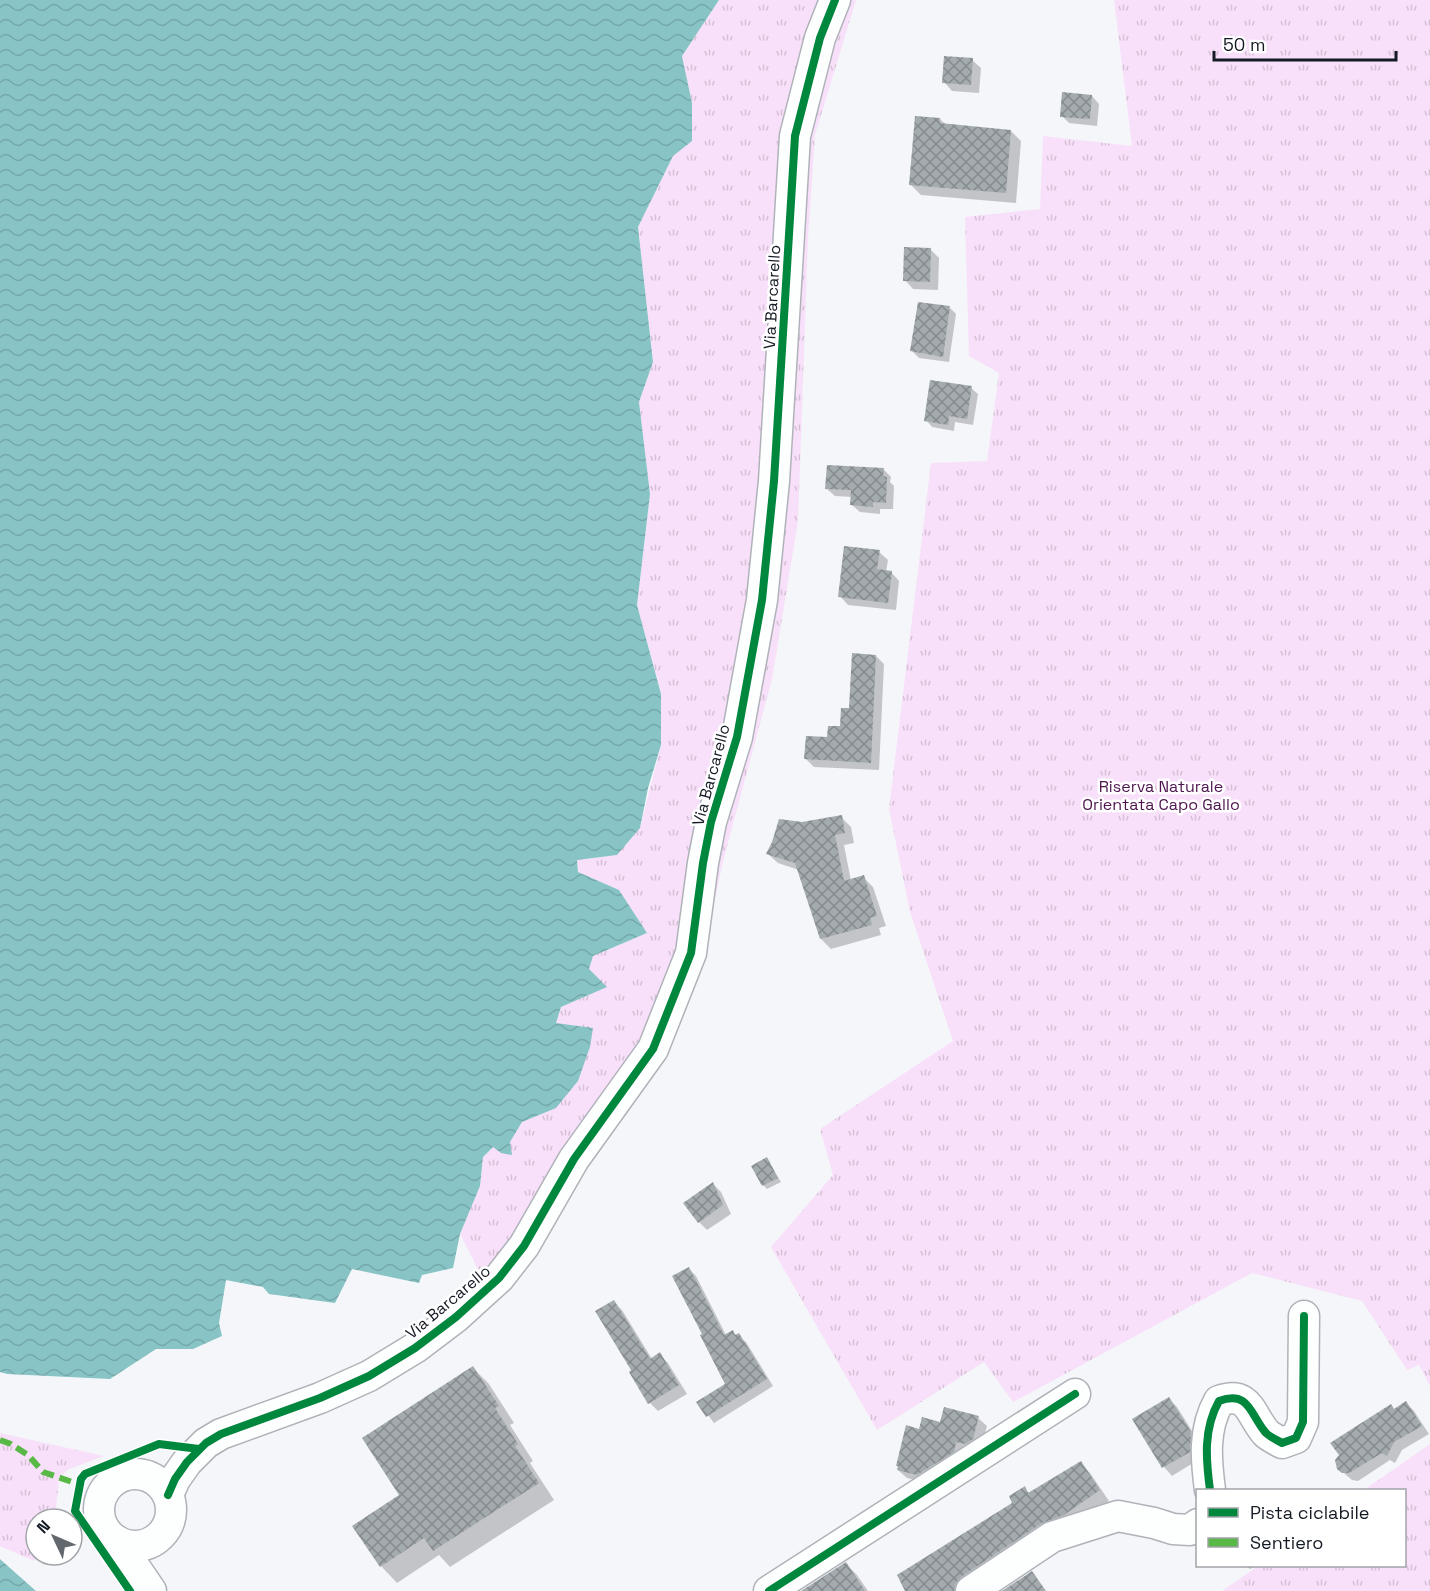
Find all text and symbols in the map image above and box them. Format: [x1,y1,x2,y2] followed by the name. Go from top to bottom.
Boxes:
[1214,24,1396,62] scale bar
[1223,33,1265,56] text: 50 m
[759,244,785,350] street label: Via Barcarello
[687,722,735,828] street label: Via Barcarello
[1082,776,1240,815] park label: Riserva Naturale Orientata Capo Gallo
[401,1260,495,1344] street label: Via Barcarello
[1196,1489,1406,1567] legend
[1250,1501,1369,1524] text: Pista ciclabile
[24,1507,84,1567] north arrow
[32,1516,55,1538] text: N
[1250,1531,1323,1554] text: Sentiero

